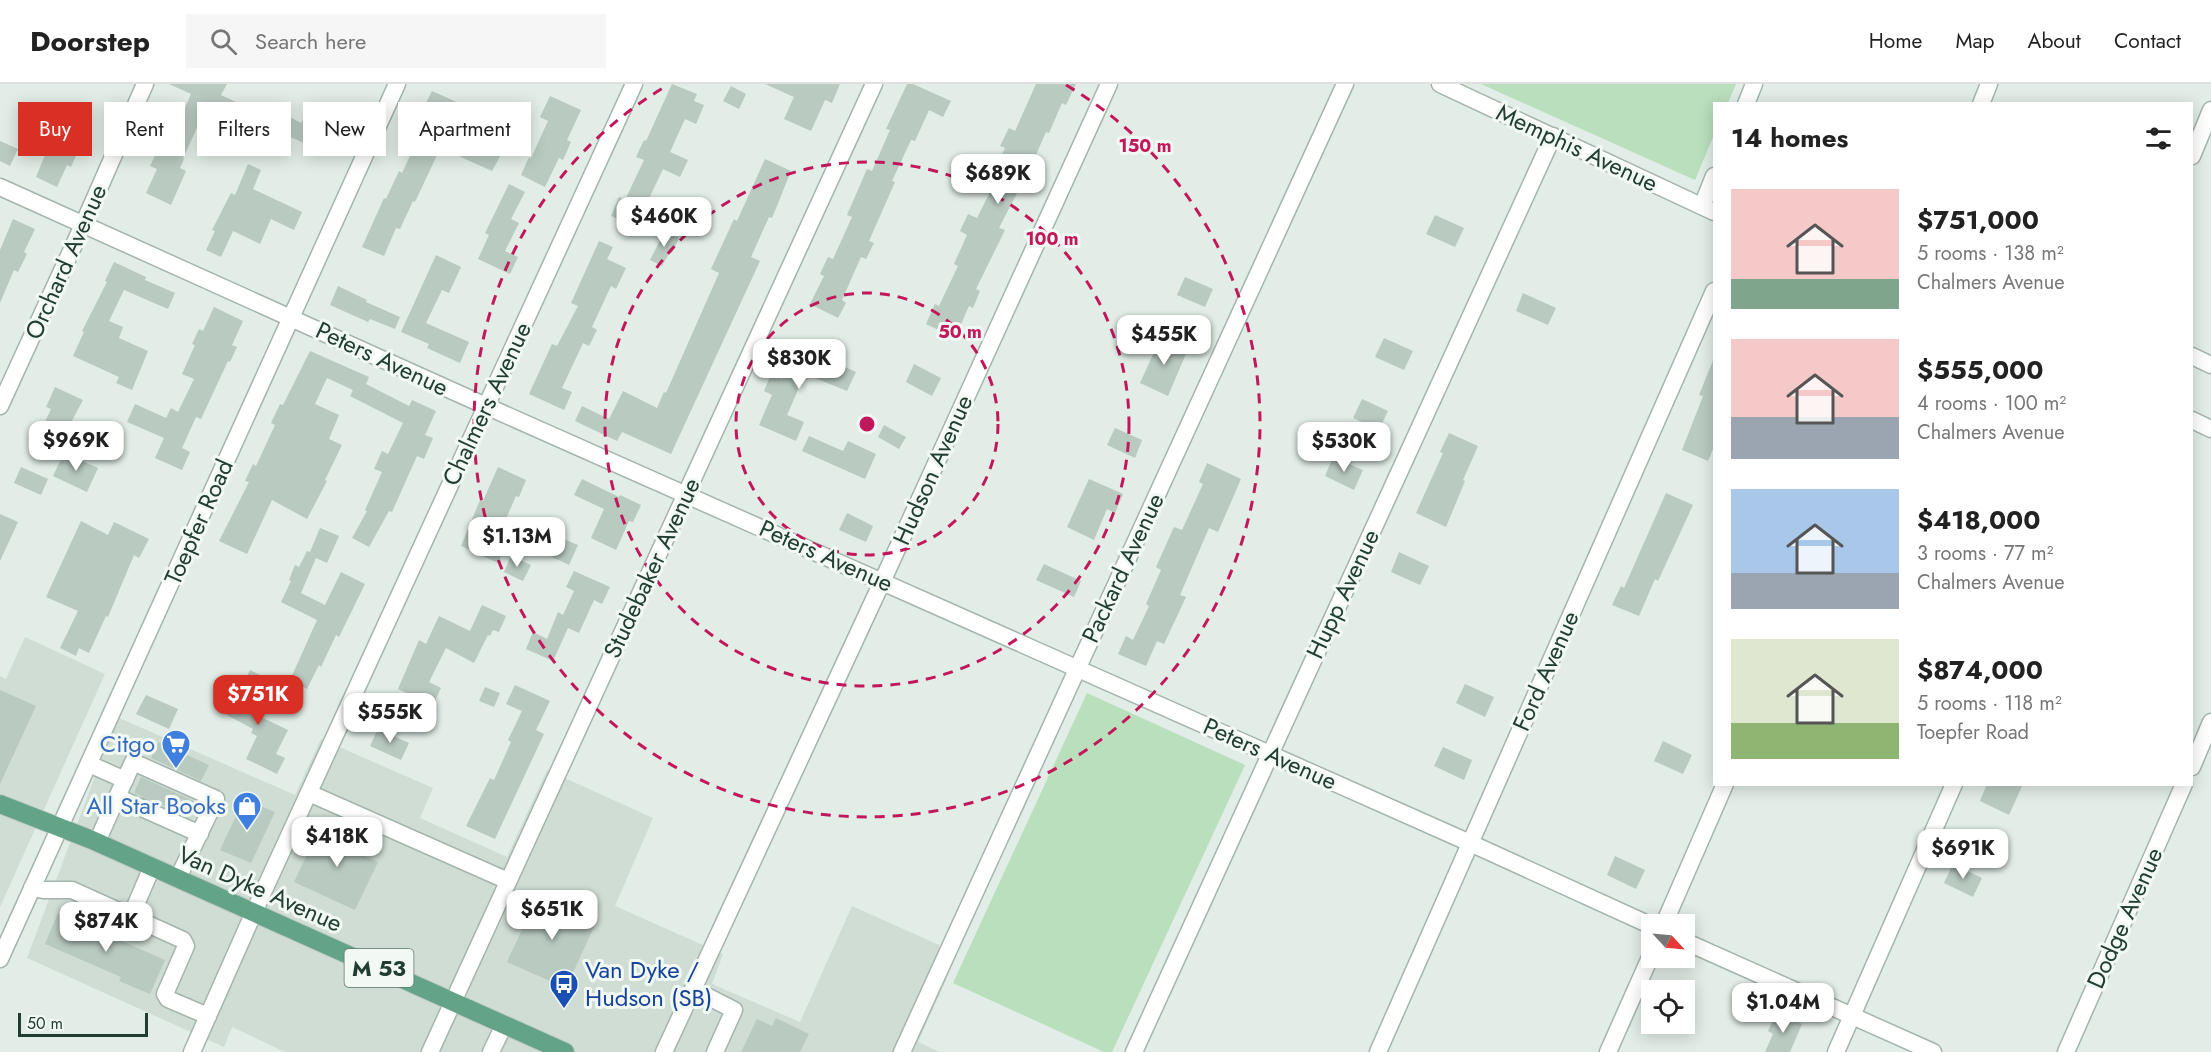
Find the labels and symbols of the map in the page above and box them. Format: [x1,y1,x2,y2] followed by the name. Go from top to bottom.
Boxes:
[1491,95,1664,200] street label: Memphis Avenue
[1119,133,1171,159] text: 150 m
[956,154,1040,205] pin: $689K
[16,179,115,345] street label: Orchard Avenue
[622,197,706,248] pin: $460K
[1025,226,1079,252] text: 100 m
[310,313,454,405] street label: Peters Avenue
[1122,315,1206,366] pin: $455K
[433,316,540,491] street label: Chalmers Avenue
[938,319,982,345] text: 50 m
[757,339,841,390] pin: $830K
[884,389,981,550] street label: Hudson Avenue
[857,414,877,434] centre of rings
[34,421,118,472] pin: $969K
[1302,422,1386,473] pin: $530K
[155,453,242,590] street label: Toepfer Road
[594,472,709,664] street label: Studebaker Avenue
[1073,487,1173,648] street label: Packard Avenue
[754,511,899,601] street label: Peters Avenue
[468,517,566,568] pin: $1.13M
[1297,523,1388,664] street label: Hupp Avenue
[1503,605,1588,737] street label: Ford Avenue
[216,675,300,726] pin: $751K
[348,693,432,744] pin: $555K
[1198,709,1343,799] street label: Peters Avenue
[100,726,155,761] place label: Citgo
[160,728,192,770] supermarket icon: Citgo
[86,788,226,823] place label: All Star Books
[231,790,263,832] shop icon: All Star Books
[295,817,379,868] pin: $418K
[1921,829,2005,880] pin: $691K
[172,837,348,940] street label: Van Dyke Avenue
[2078,842,2171,994] street label: Dodge Avenue
[510,890,594,941] pin: $651K
[64,902,148,953] pin: $874K
[1641,914,1695,968] north arrow
[344,949,413,987] road number: M 53
[585,952,712,1015] place label: Van Dyke / Hudson (SB)
[548,968,580,1010] bus stop icon: Van Dyke / Hudson (SB)
[1734,983,1832,1034] pin: $1.04M
[18,1010,148,1038] scale bar

